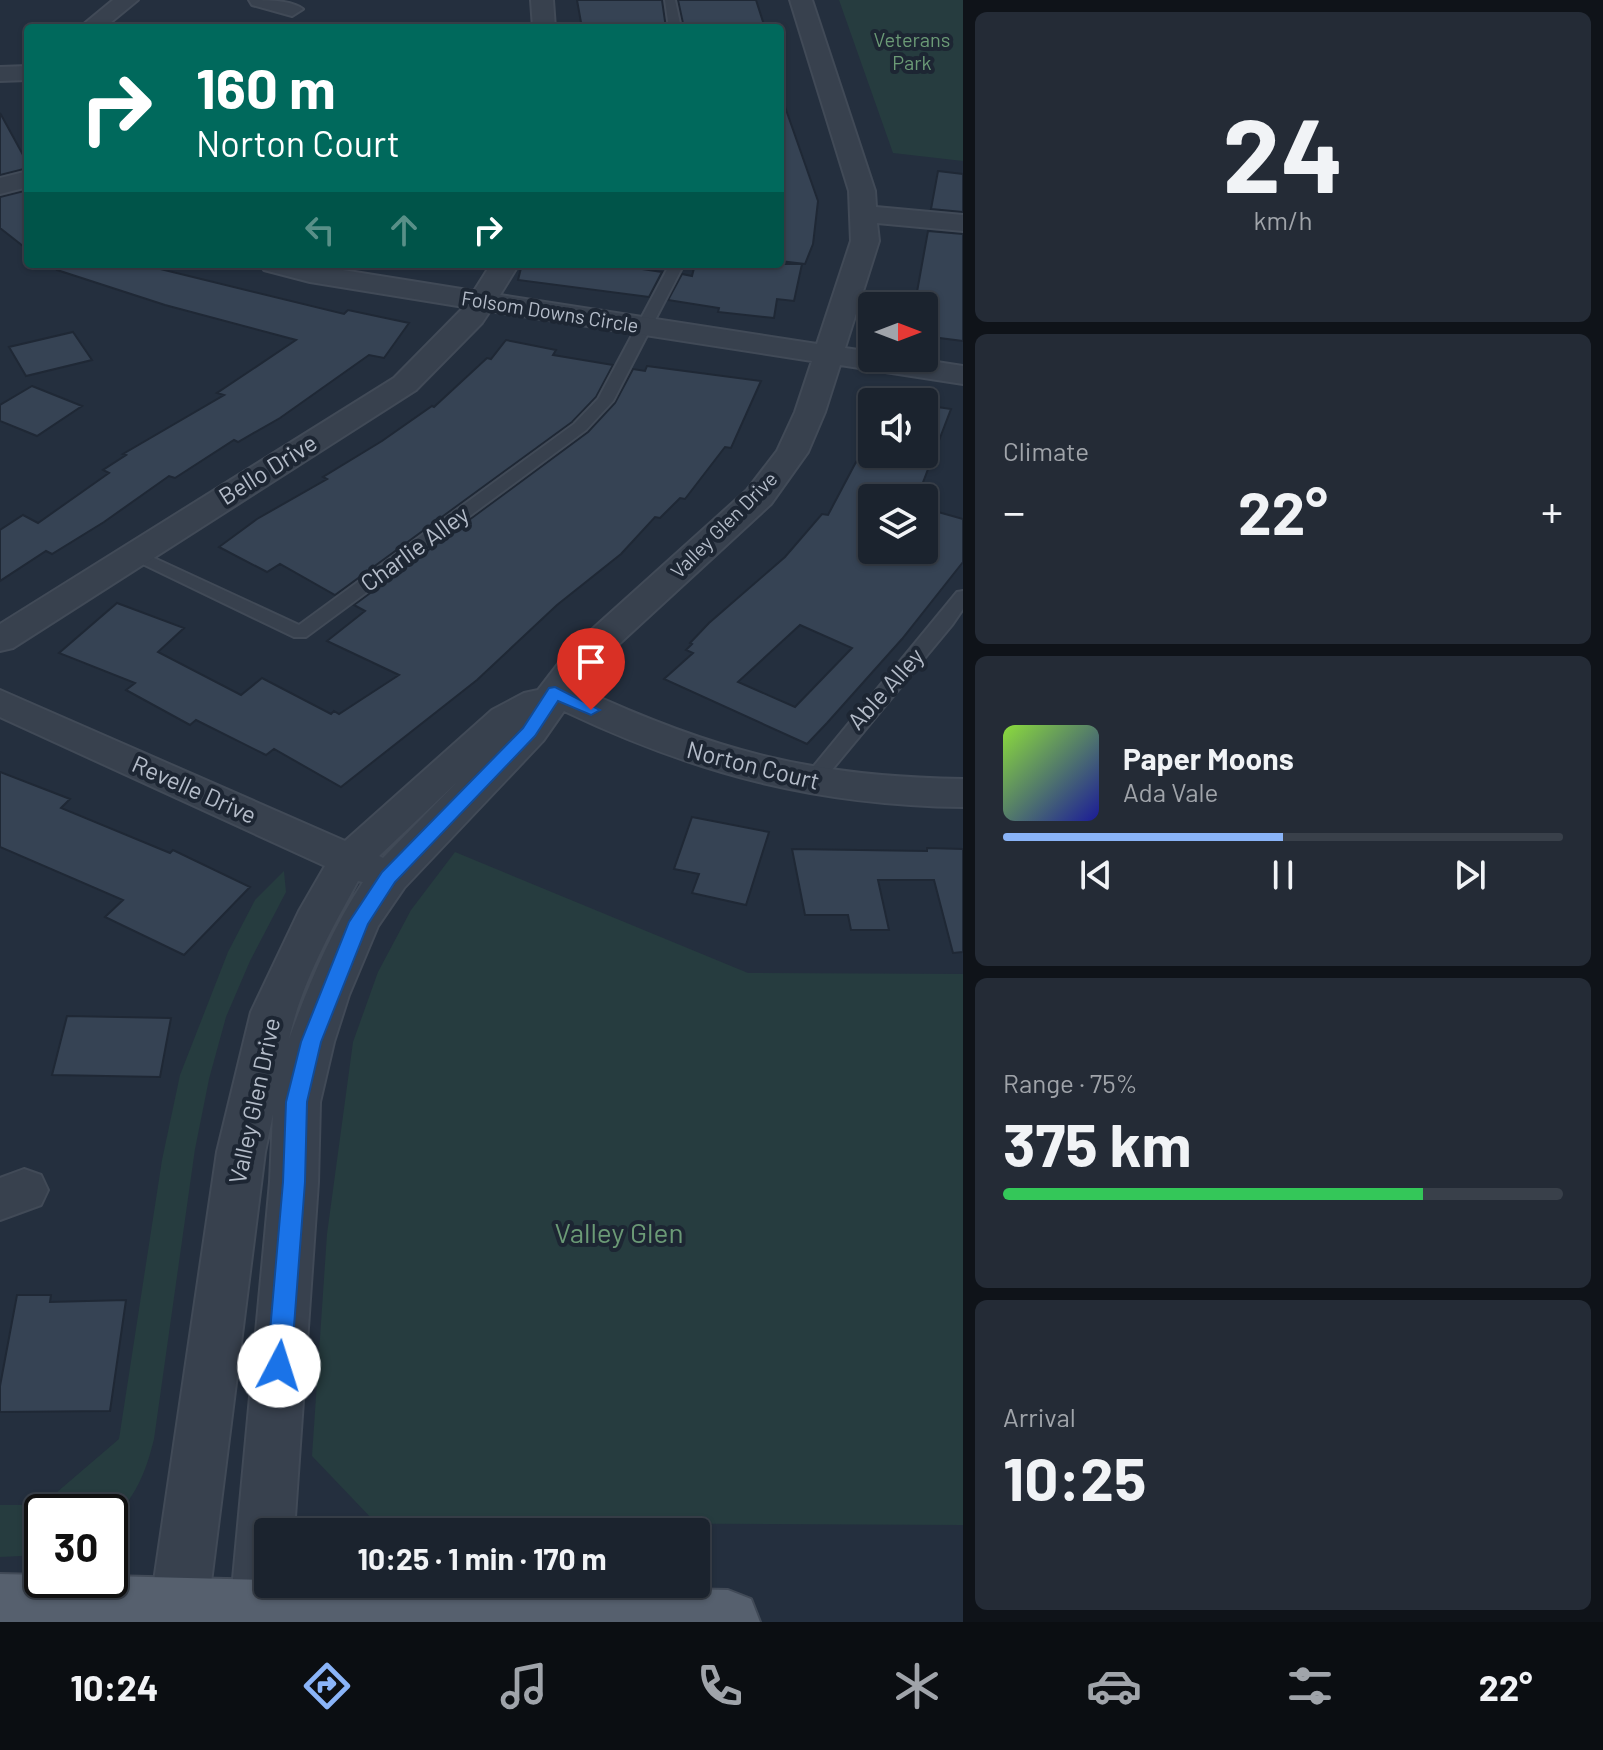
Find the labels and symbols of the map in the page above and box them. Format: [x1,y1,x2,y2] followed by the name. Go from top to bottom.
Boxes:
[874,27,950,74] park label: Veterans Park
[460,285,640,337] street label: Folsom Downs Circle
[858,292,938,372] north arrow
[213,427,322,510] street label: Bello Drive
[665,466,782,583] street label: Valley Glen Drive
[354,499,474,597] street label: Charlie Alley
[557,628,625,710] pin
[841,641,929,735] street label: Able Alley
[684,734,823,795] street label: Norton Court
[128,748,261,829] street label: Revelle Drive
[222,1015,285,1186] street label: Valley Glen Drive
[554,1215,684,1249] park label: Valley Glen
[237,1324,321,1408] position arrow
[24,1494,128,1598] speed limit sign: 30

